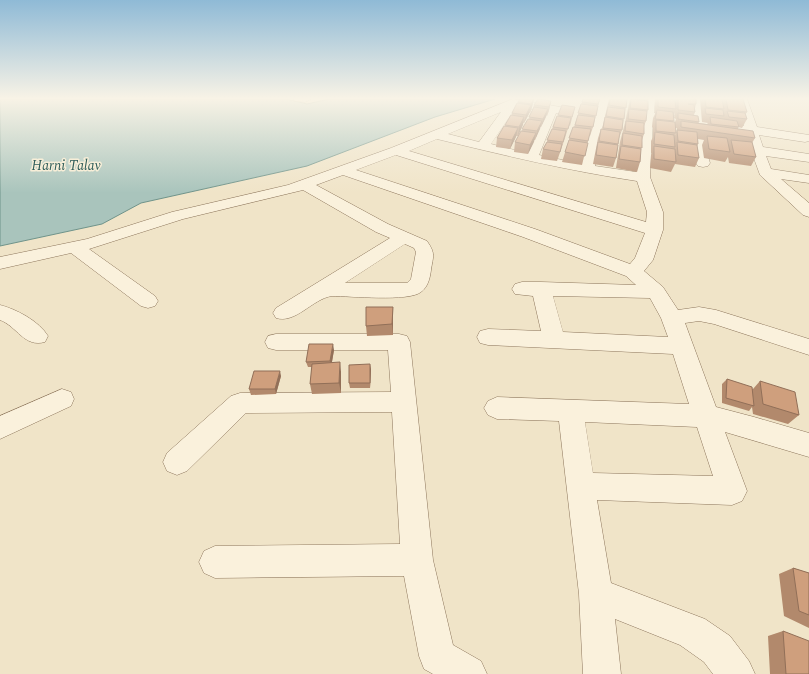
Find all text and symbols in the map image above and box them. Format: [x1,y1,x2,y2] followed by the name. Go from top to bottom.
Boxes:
[31,155,101,176] water label: Harni Talav

